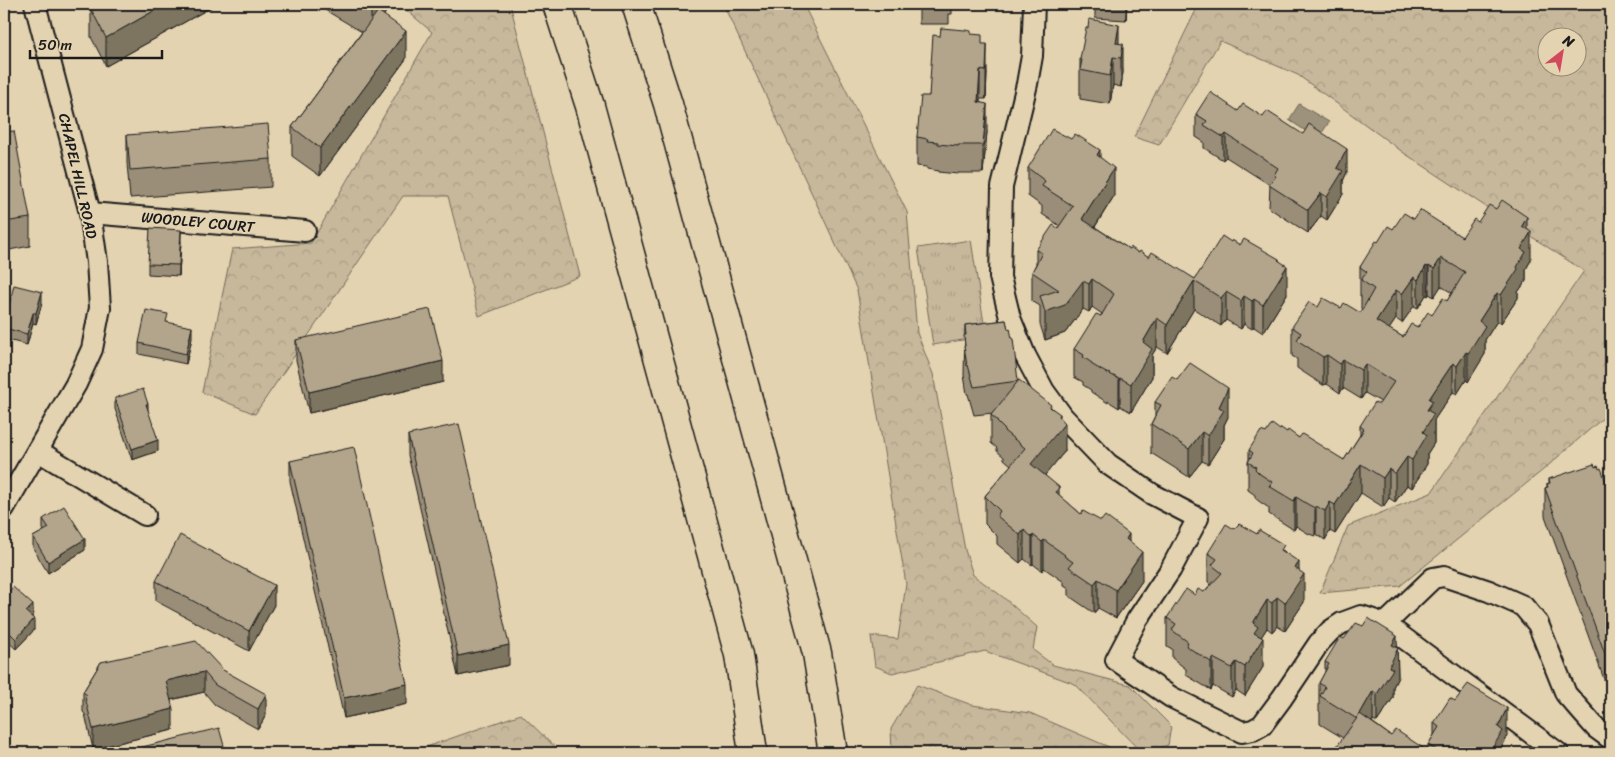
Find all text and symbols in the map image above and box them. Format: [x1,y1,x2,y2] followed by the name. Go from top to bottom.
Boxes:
[30,28,162,60] scale bar
[1538,28,1588,78] north arrow
[1557,28,1579,55] text: N
[38,32,73,58] text: 50 m
[51,111,105,241] street label: CHAPEL HILL ROAD
[140,204,257,240] street label: WOODLEY COURT

